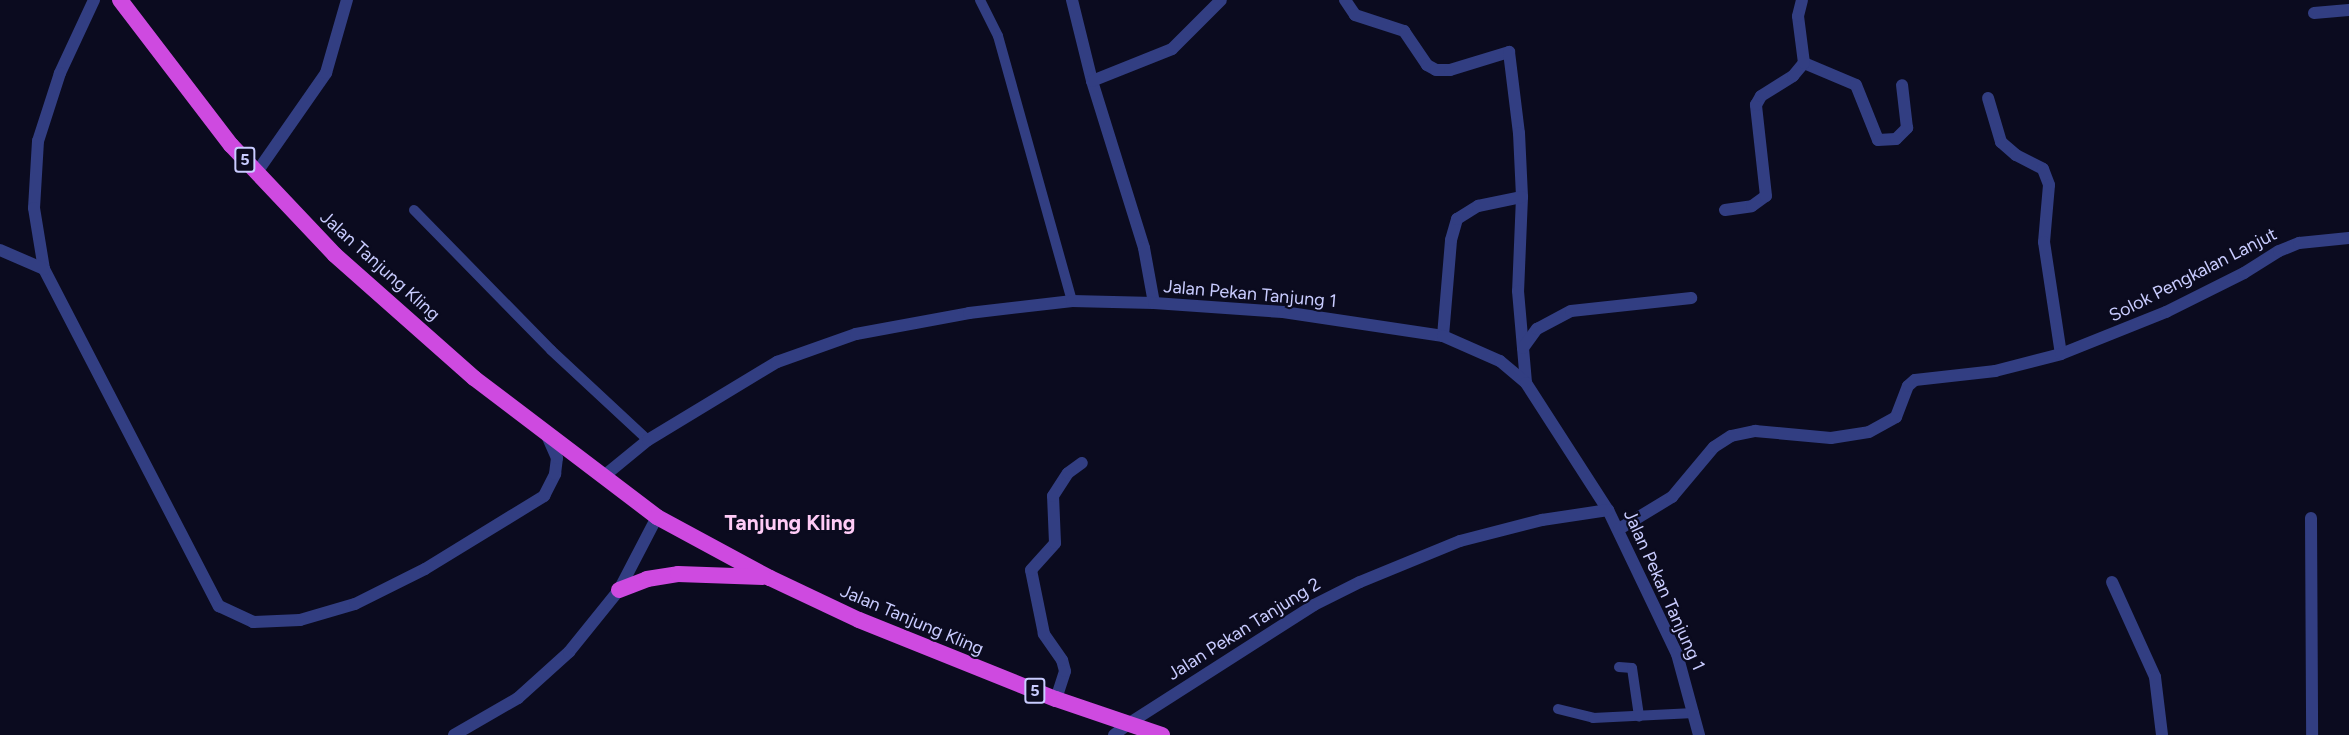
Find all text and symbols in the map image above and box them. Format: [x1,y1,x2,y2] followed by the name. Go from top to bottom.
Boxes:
[233,147,257,173] road number: 5
[316,207,444,325] street label: Jalan Tanjung Kling
[2106,223,2280,327] street label: Solok Pengkalan Lanjut
[1162,276,1338,312] street label: Jalan Pekan Tanjung 1
[1619,506,1709,674] street label: Jalan Pekan Tanjung 1
[725,510,855,536] district label: Tanjung Kling
[1163,573,1325,685] street label: Jalan Pekan Tanjung 2
[837,580,987,660] street label: Jalan Tanjung Kling
[1023,678,1047,704] road number: 5

